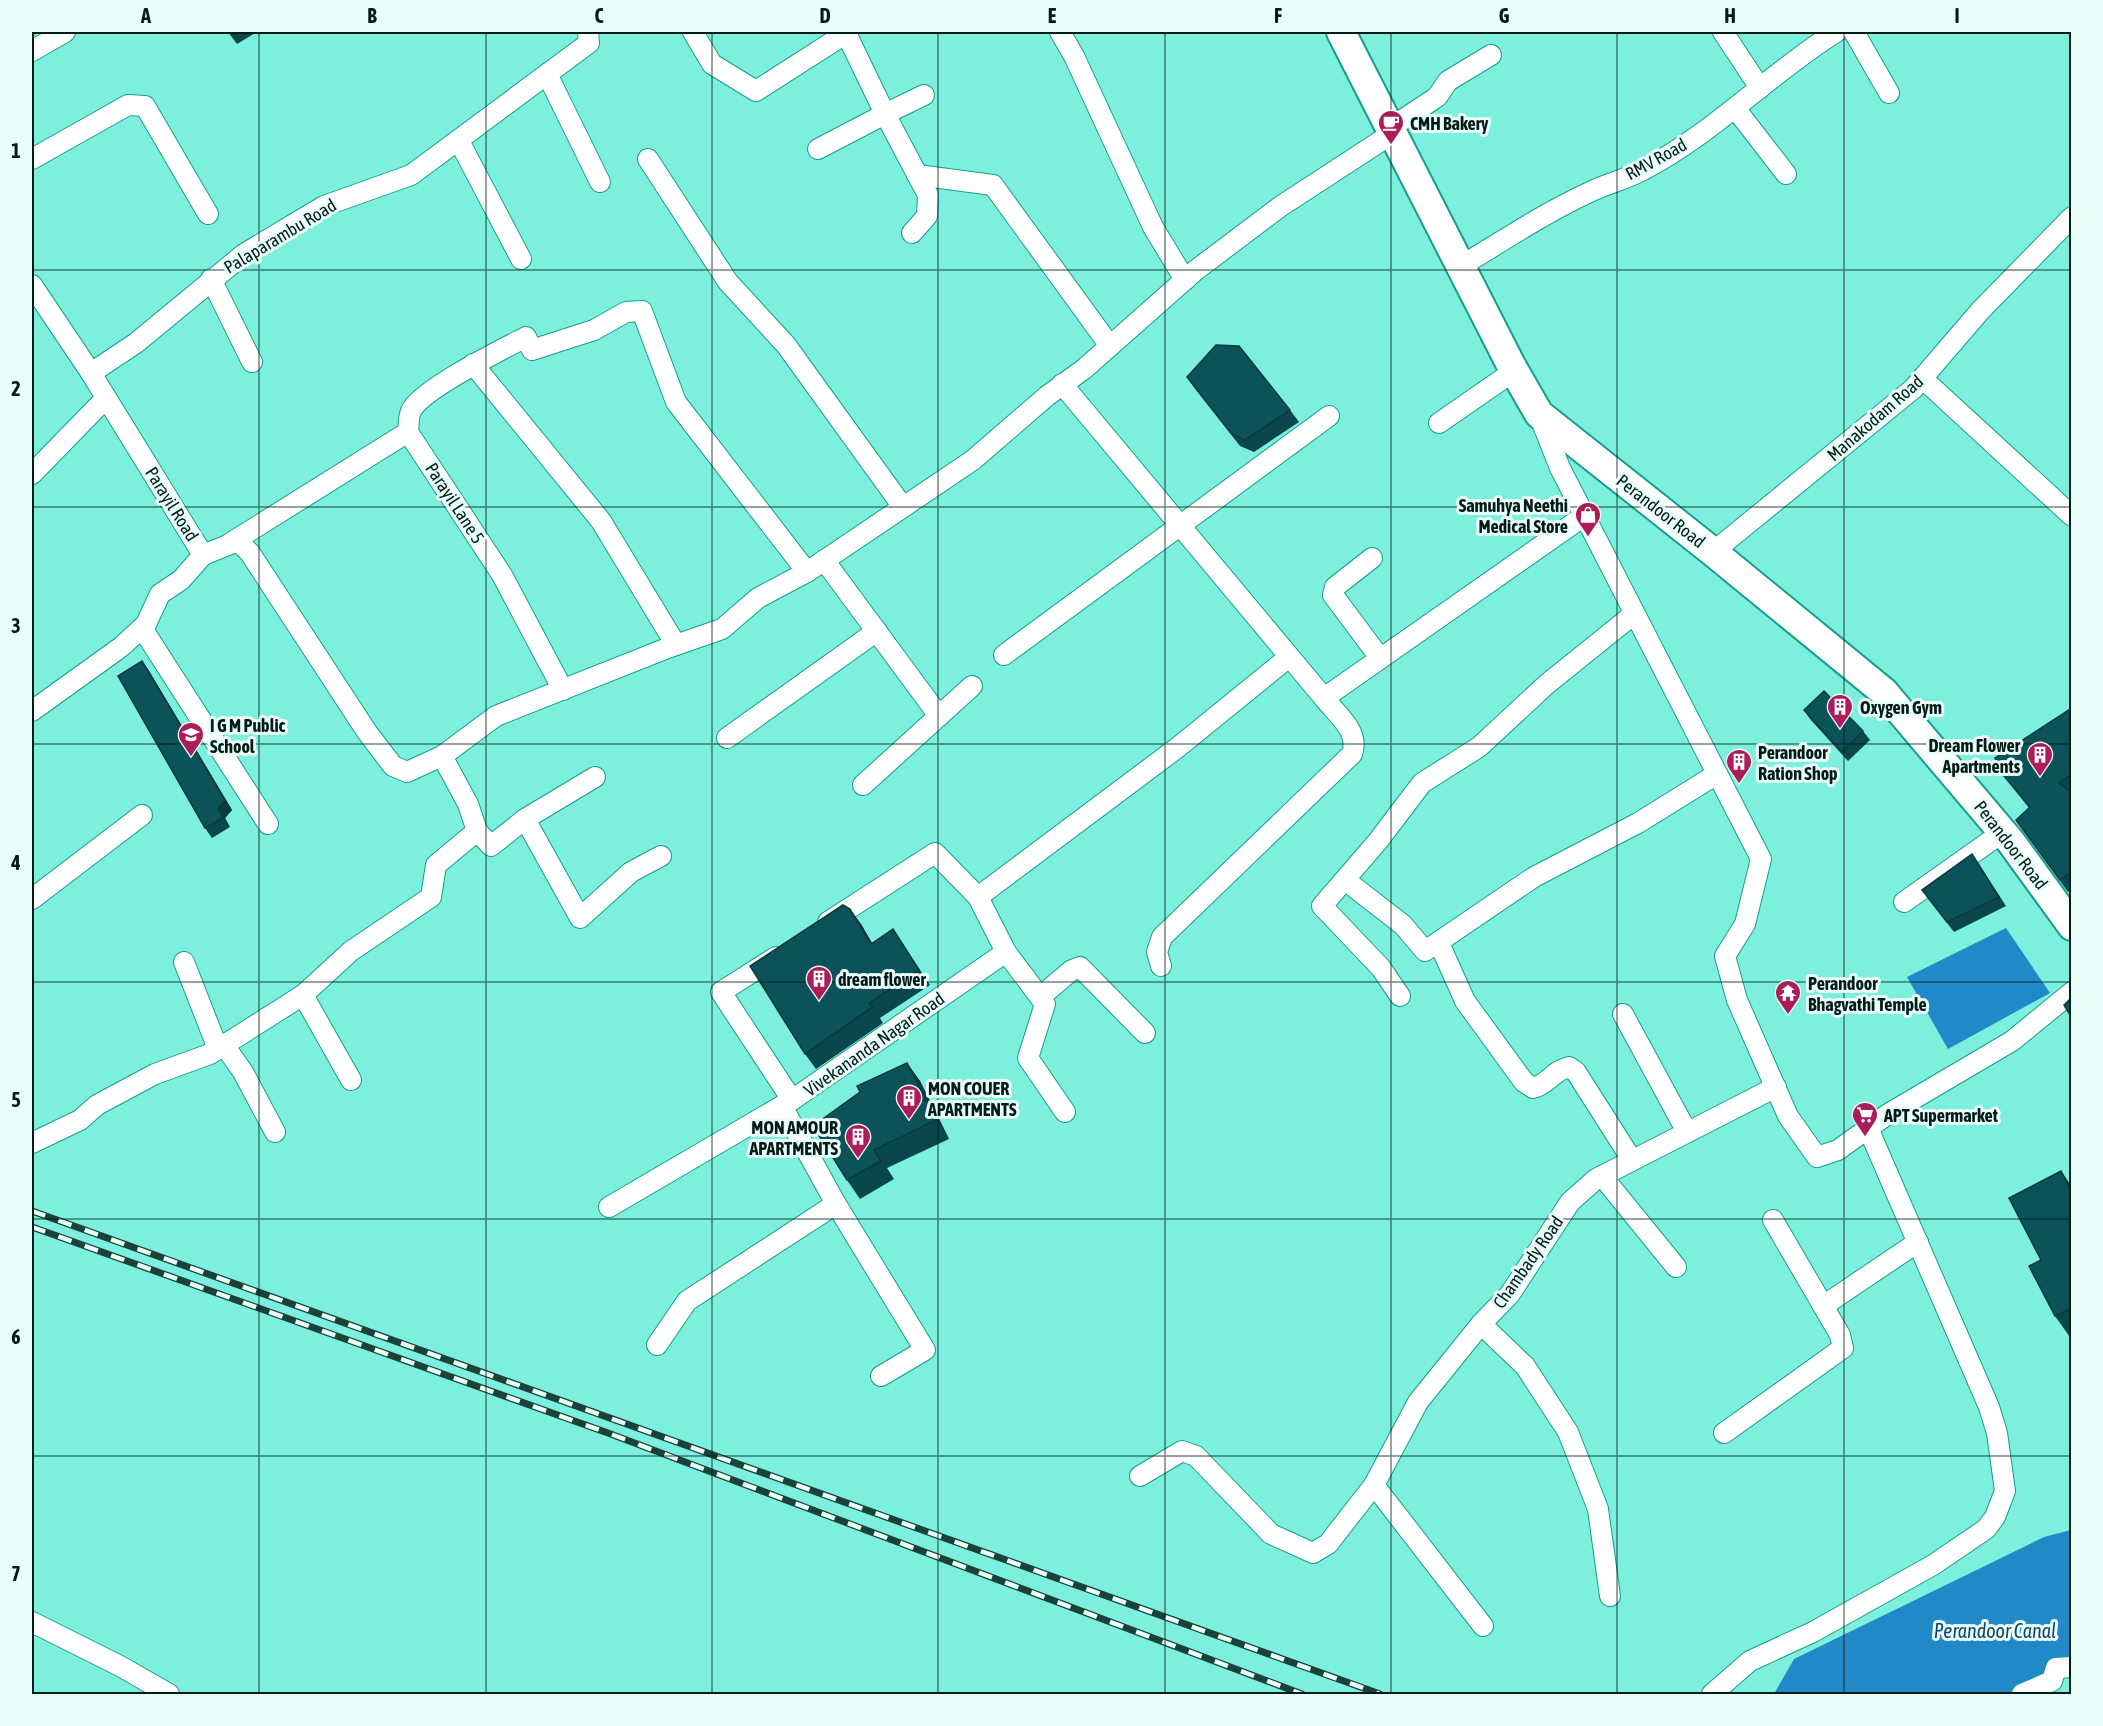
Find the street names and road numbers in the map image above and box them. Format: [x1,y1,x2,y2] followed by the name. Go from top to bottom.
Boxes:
[1622,134,1690,184] street label: RMV Road
[220,194,340,278] street label: Palaparambu Road
[1823,371,1927,465] street label: Manakodam Road
[421,459,489,547] street label: Parayil Lane 5
[141,463,203,545] street label: Parayil Road
[1613,470,1709,552] street label: Perandoor Road
[1970,797,2052,893] street label: Perandoor Road
[800,988,948,1100] street label: Vivekananda Nagar Road
[1488,1212,1568,1312] street label: Chambady Road

